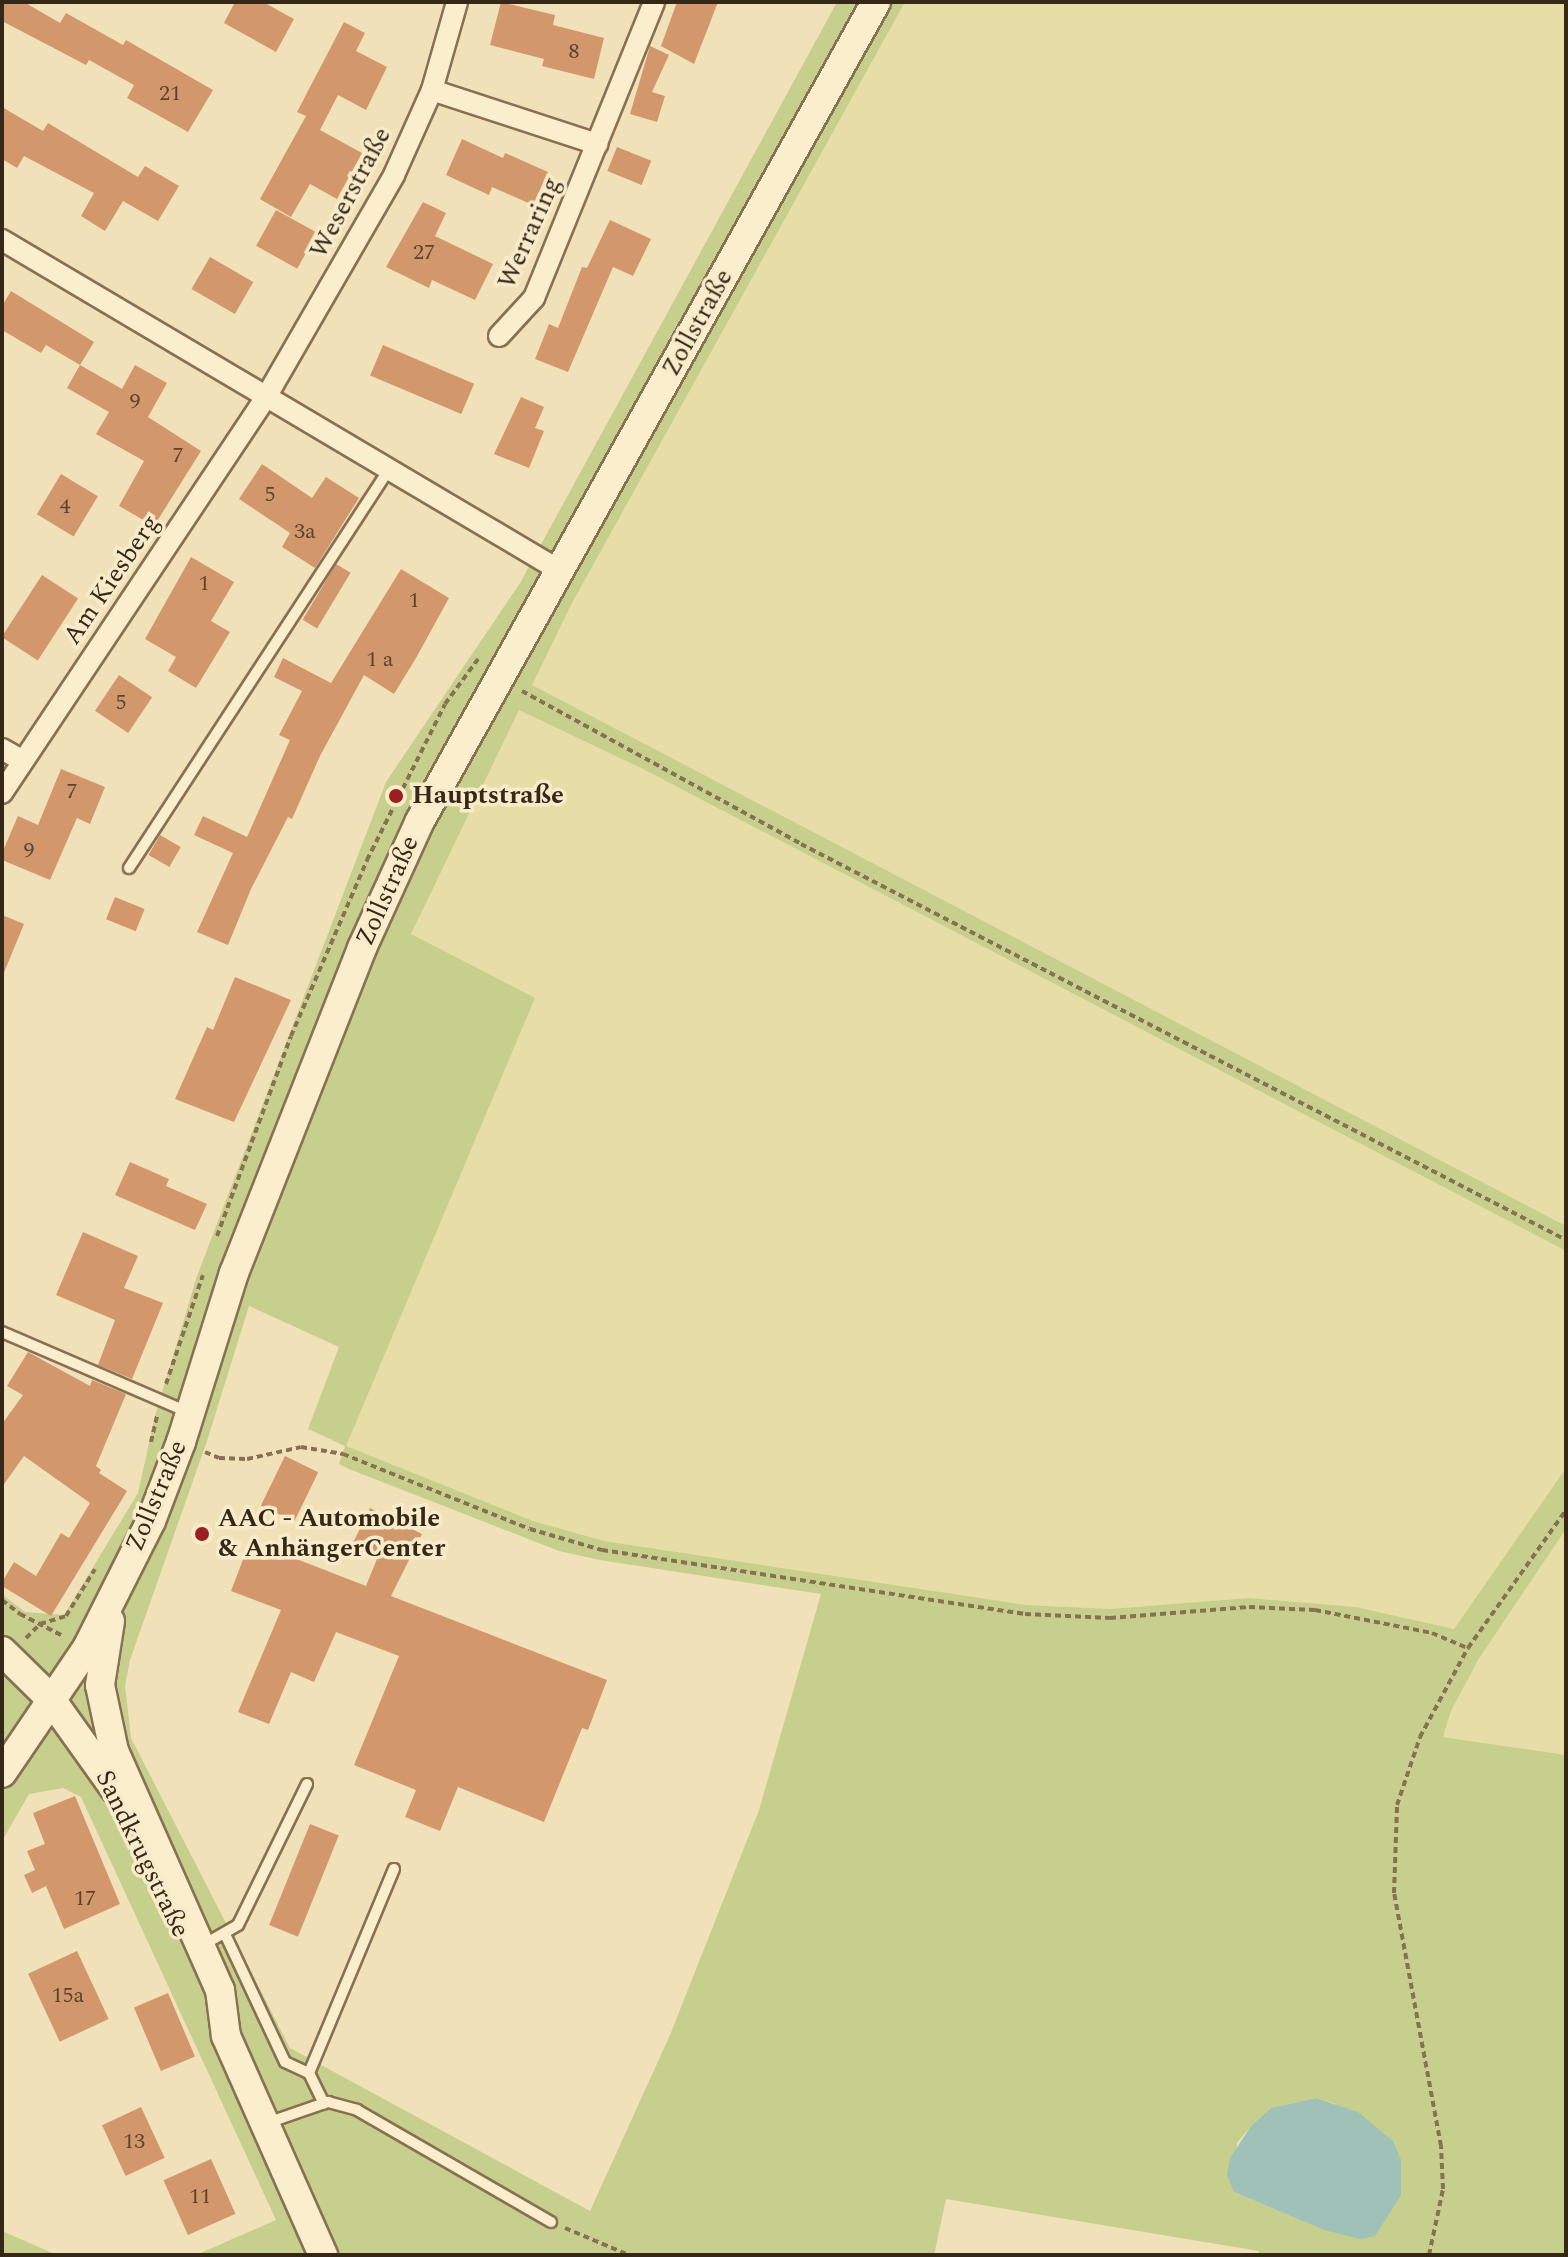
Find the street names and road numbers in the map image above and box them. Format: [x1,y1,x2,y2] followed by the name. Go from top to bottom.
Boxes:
[303,122,399,264] street label: Weserstraße
[492,172,568,294] street label: Werraring
[656,264,740,382] street label: Zollstraße
[57,509,167,651] street label: Am Kiesberg
[350,831,426,951] street label: Zollstraße
[120,1436,194,1556] street label: Zollstraße
[88,1765,196,1943] street label: Sandkrugstraße

